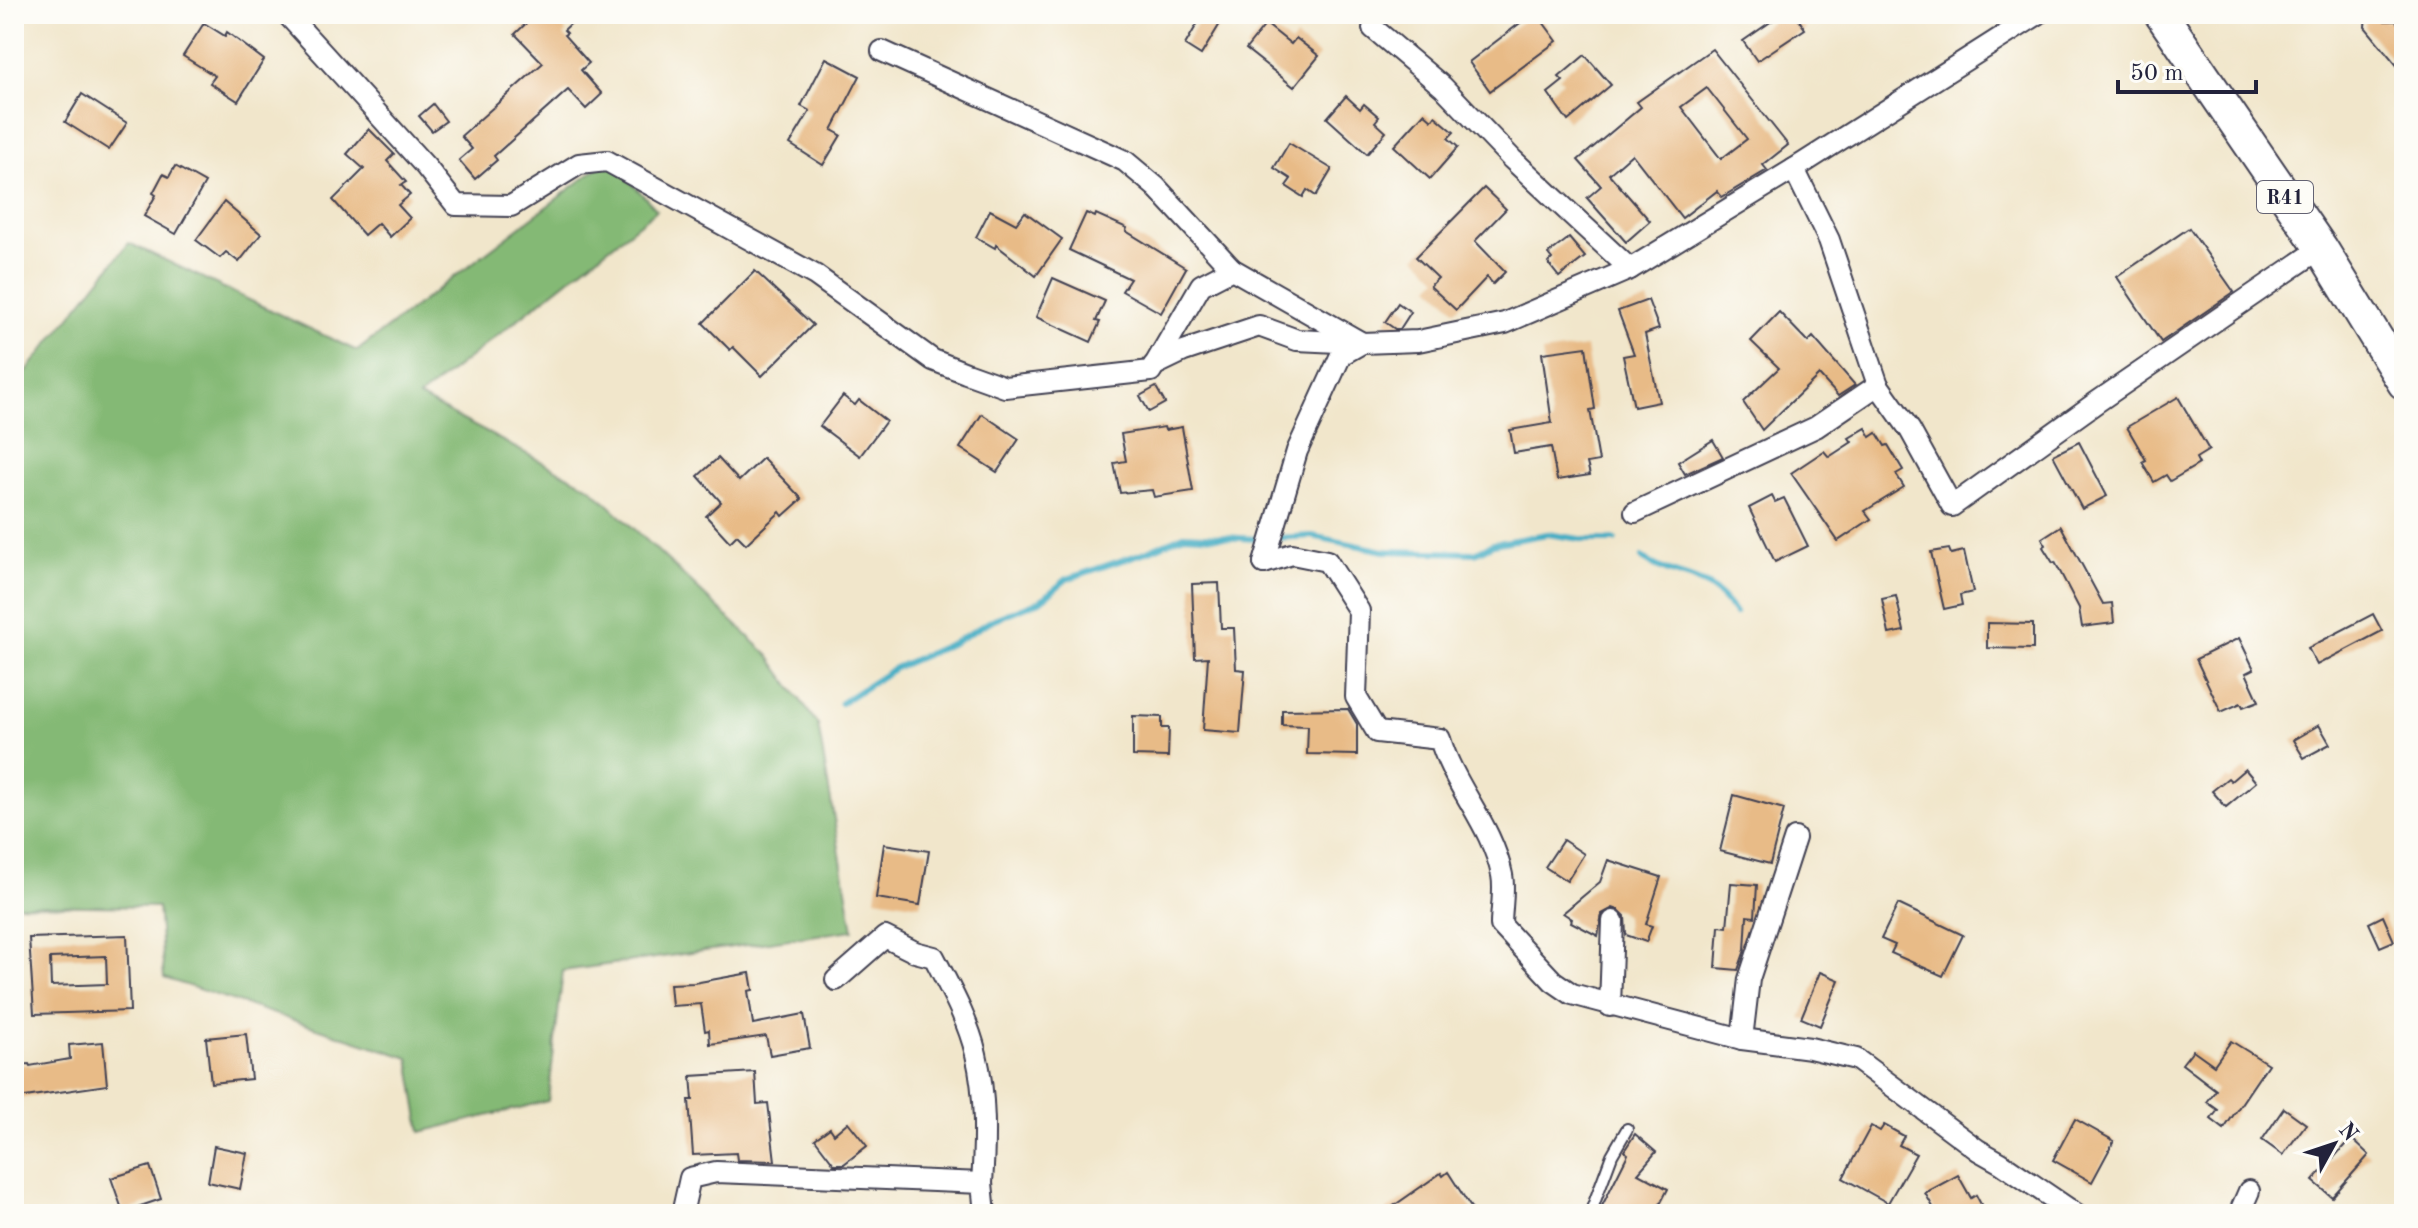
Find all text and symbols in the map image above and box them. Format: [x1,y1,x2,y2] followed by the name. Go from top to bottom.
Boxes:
[2118,44,2256,94] scale bar
[2130,62,2184,86] text: 50 m
[2257,181,2313,213] road number: R41
[2294,1104,2374,1184] north arrow
[2334,1119,2362,1146] text: N

